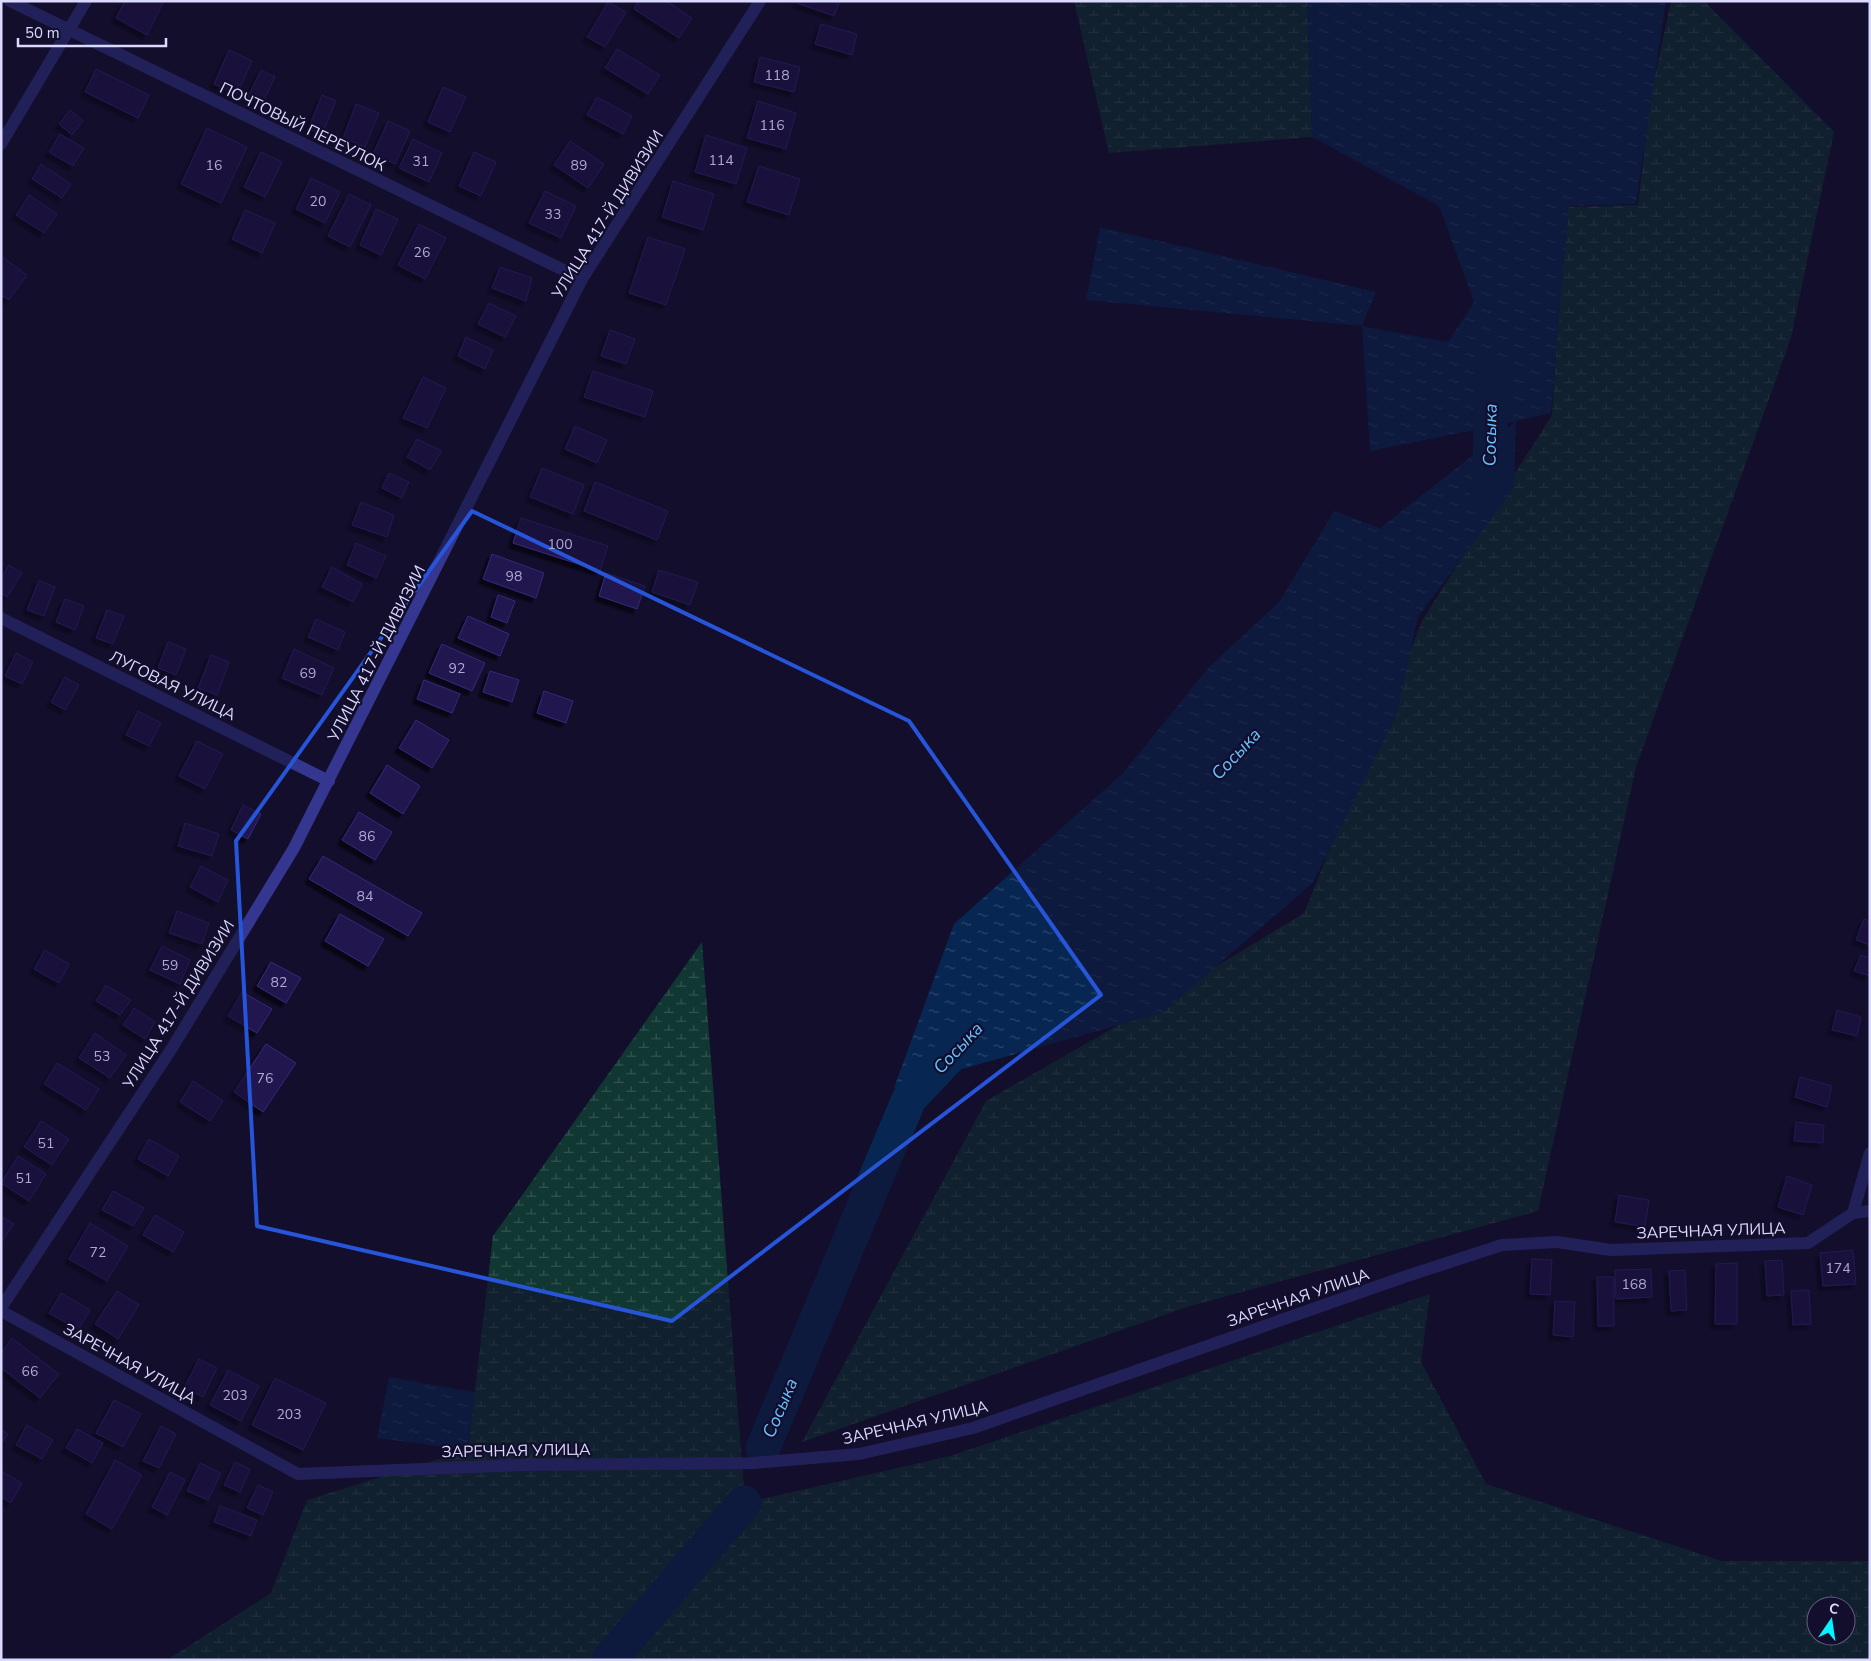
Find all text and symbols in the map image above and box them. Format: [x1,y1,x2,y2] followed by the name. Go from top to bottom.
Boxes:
[18,15,165,47] scale bar
[25,23,60,43] text: 50 m
[764,66,790,85] house number: 118
[216,77,390,177] street label: ПОЧТОВЫЙ ПЕРЕУЛОК
[759,116,785,135] house number: 116
[546,126,669,304] street label: УЛИЦА 417-Й ДИВИЗИИ
[708,151,734,170] house number: 114
[413,152,429,171] house number: 31
[206,156,222,175] house number: 16
[571,156,587,175] house number: 89
[310,192,326,211] house number: 20
[545,205,561,224] house number: 33
[414,243,430,262] house number: 26
[1477,403,1503,467] water label: Сосыка
[547,535,573,554] house number: 100
[322,562,431,746] street label: УЛИЦА 417-Й ДИВИЗИИ
[506,567,522,586] house number: 98
[106,646,240,726] street label: ЛУГОВАЯ УЛИЦА
[449,659,465,678] house number: 92
[300,664,316,683] house number: 69
[1206,723,1266,785] water label: Сосыка
[359,827,375,846] house number: 86
[357,887,373,906] house number: 84
[117,916,240,1094] street label: УЛИЦА 417-Й ДИВИЗИИ
[162,956,178,975] house number: 59
[271,973,287,992] house number: 82
[928,1017,988,1079] water label: Сосыка
[94,1047,110,1066] house number: 53
[257,1069,273,1088] house number: 76
[38,1134,54,1153] house number: 51
[16,1169,32,1188] house number: 51
[1636,1217,1786,1245] street label: ЗАРЕЧНАЯ УЛИЦА
[90,1243,106,1262] house number: 72
[1825,1259,1851,1278] house number: 174
[1224,1263,1373,1333] street label: ЗАРЕЧНАЯ УЛИЦА
[1621,1275,1647,1294] house number: 168
[59,1318,200,1410] street label: ЗАРЕЧНАЯ УЛИЦА
[22,1362,38,1381] house number: 66
[757,1374,803,1442] water label: Сосыка
[222,1386,248,1405] house number: 203
[840,1395,991,1450] street label: ЗАРЕЧНАЯ УЛИЦА
[276,1405,302,1424] house number: 203
[441,1439,591,1463] street label: ЗАРЕЧНАЯ УЛИЦА
[1806,1596,1856,1646] north arrow
[1827,1598,1841,1619] text: С

